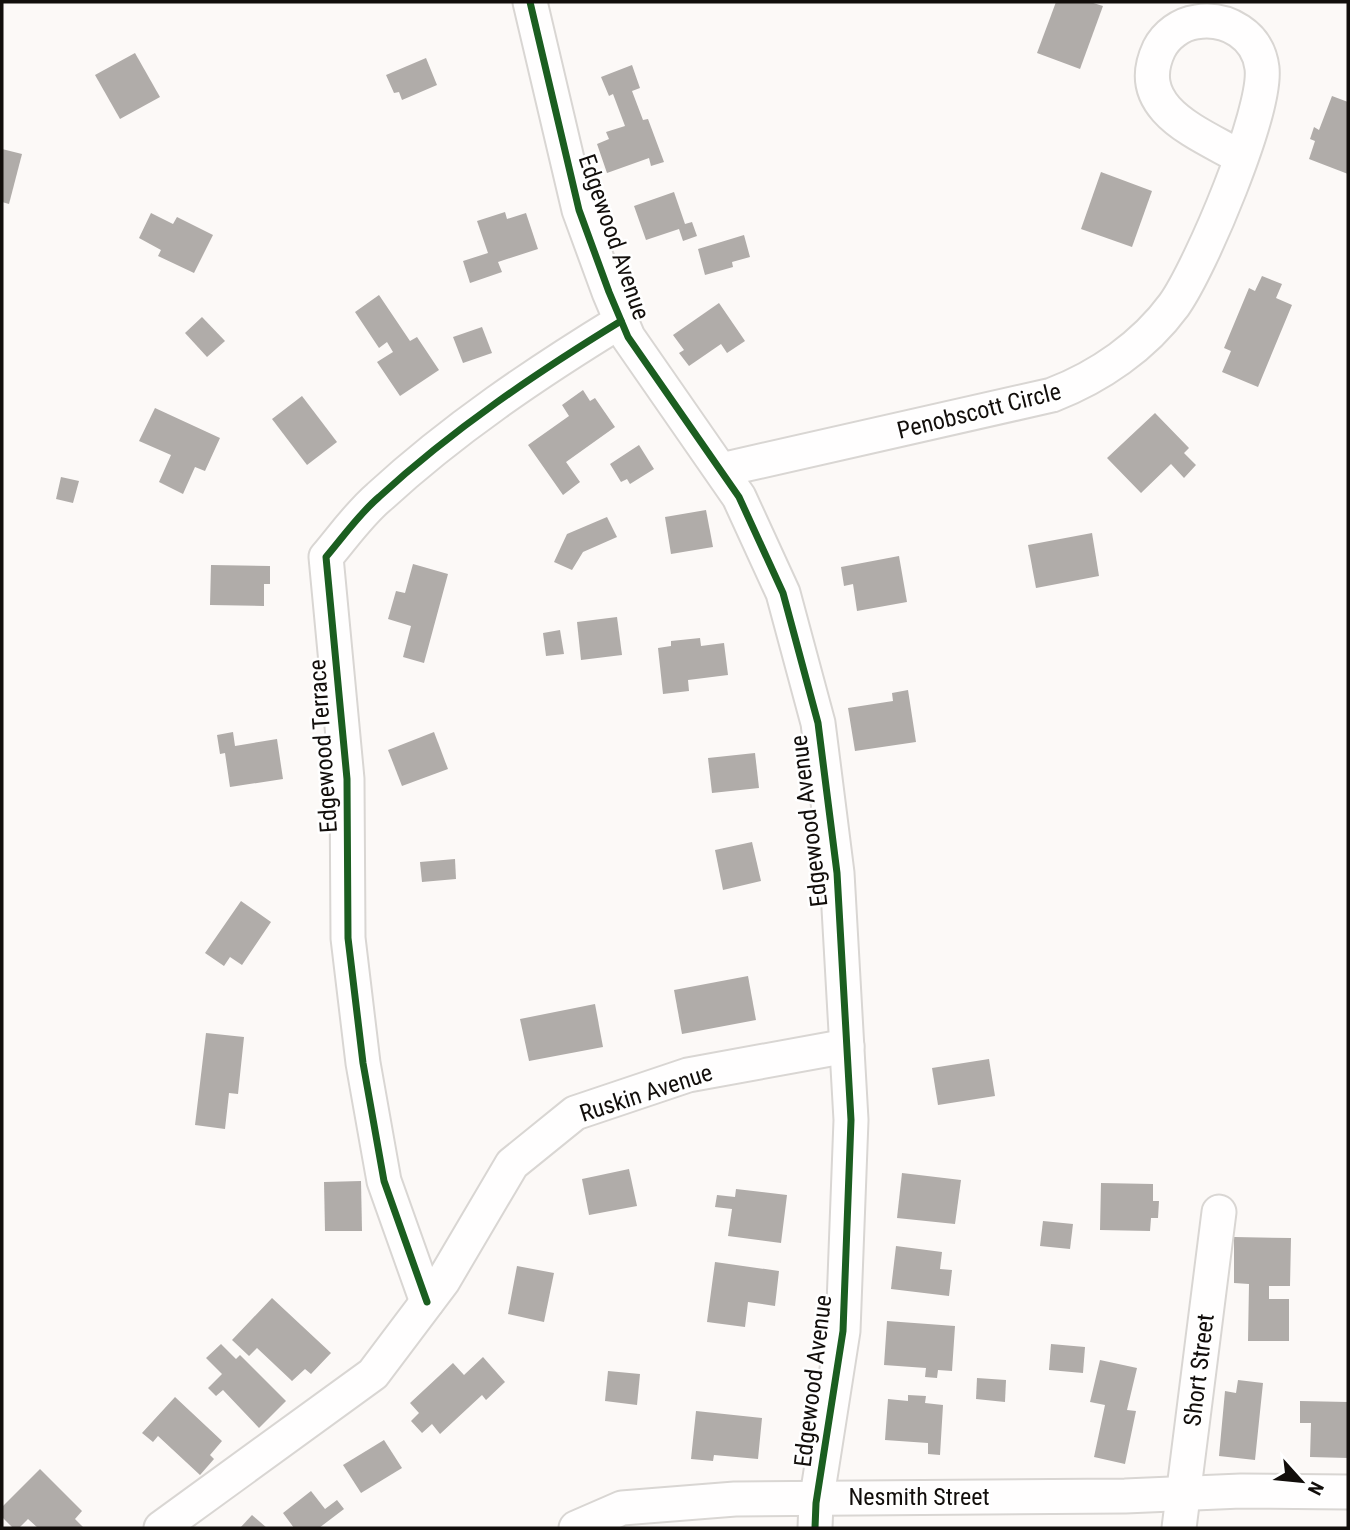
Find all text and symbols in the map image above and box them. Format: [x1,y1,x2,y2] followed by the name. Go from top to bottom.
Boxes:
[573,151,655,323] street label: Edgewood Avenue
[894,377,1064,445] street label: Penobscott Circle
[303,658,343,834] street label: Edgewood Terrace
[785,733,833,909] street label: Edgewood Avenue
[576,1058,716,1128] street label: Ruskin Avenue
[789,1293,837,1469] street label: Edgewood Avenue
[1178,1312,1220,1428] street label: Short Street
[1266,1446,1336,1516] north arrow
[1303,1478,1329,1499] text: N
[848,1483,990,1511] street label: Nesmith Street

